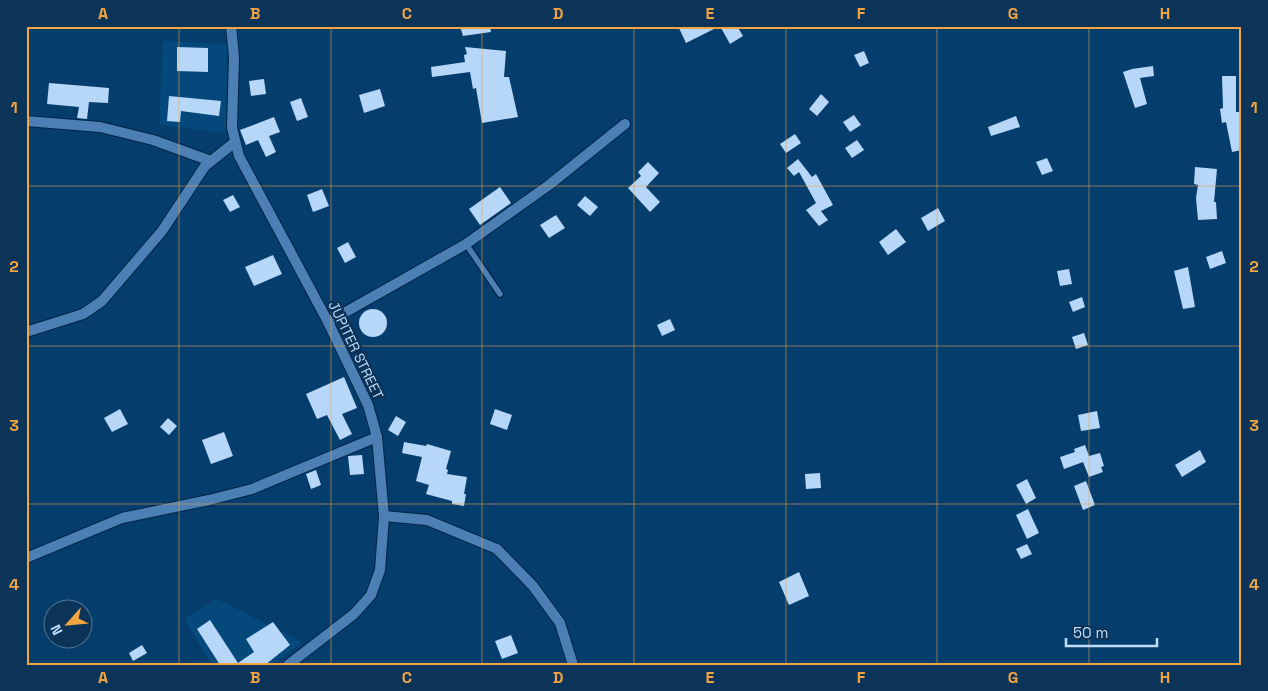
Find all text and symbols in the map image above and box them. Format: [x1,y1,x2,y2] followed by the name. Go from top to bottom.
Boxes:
[98,3,108,24] text: A
[250,3,260,24] text: B
[402,3,412,24] text: C
[553,3,563,24] text: D
[706,3,715,24] text: E
[857,3,866,24] text: F
[1008,3,1018,24] text: G
[1160,3,1170,24] text: H
[10,97,18,118] text: 1
[1250,97,1258,118] text: 1
[9,256,19,277] text: 2
[1249,256,1259,277] text: 2
[324,298,388,402] street label: JUPITER STREET
[9,415,19,436] text: 3
[1249,415,1259,436] text: 3
[9,574,19,595] text: 4
[1249,574,1259,595] text: 4
[42,598,92,648] north arrow
[1066,616,1157,648] scale bar
[46,622,67,638] text: N
[1073,623,1108,642] text: 50 m
[98,667,108,688] text: A
[250,667,260,688] text: B
[402,667,412,688] text: C
[553,667,563,688] text: D
[706,667,715,688] text: E
[857,667,866,688] text: F
[1008,667,1018,688] text: G
[1160,667,1170,688] text: H

